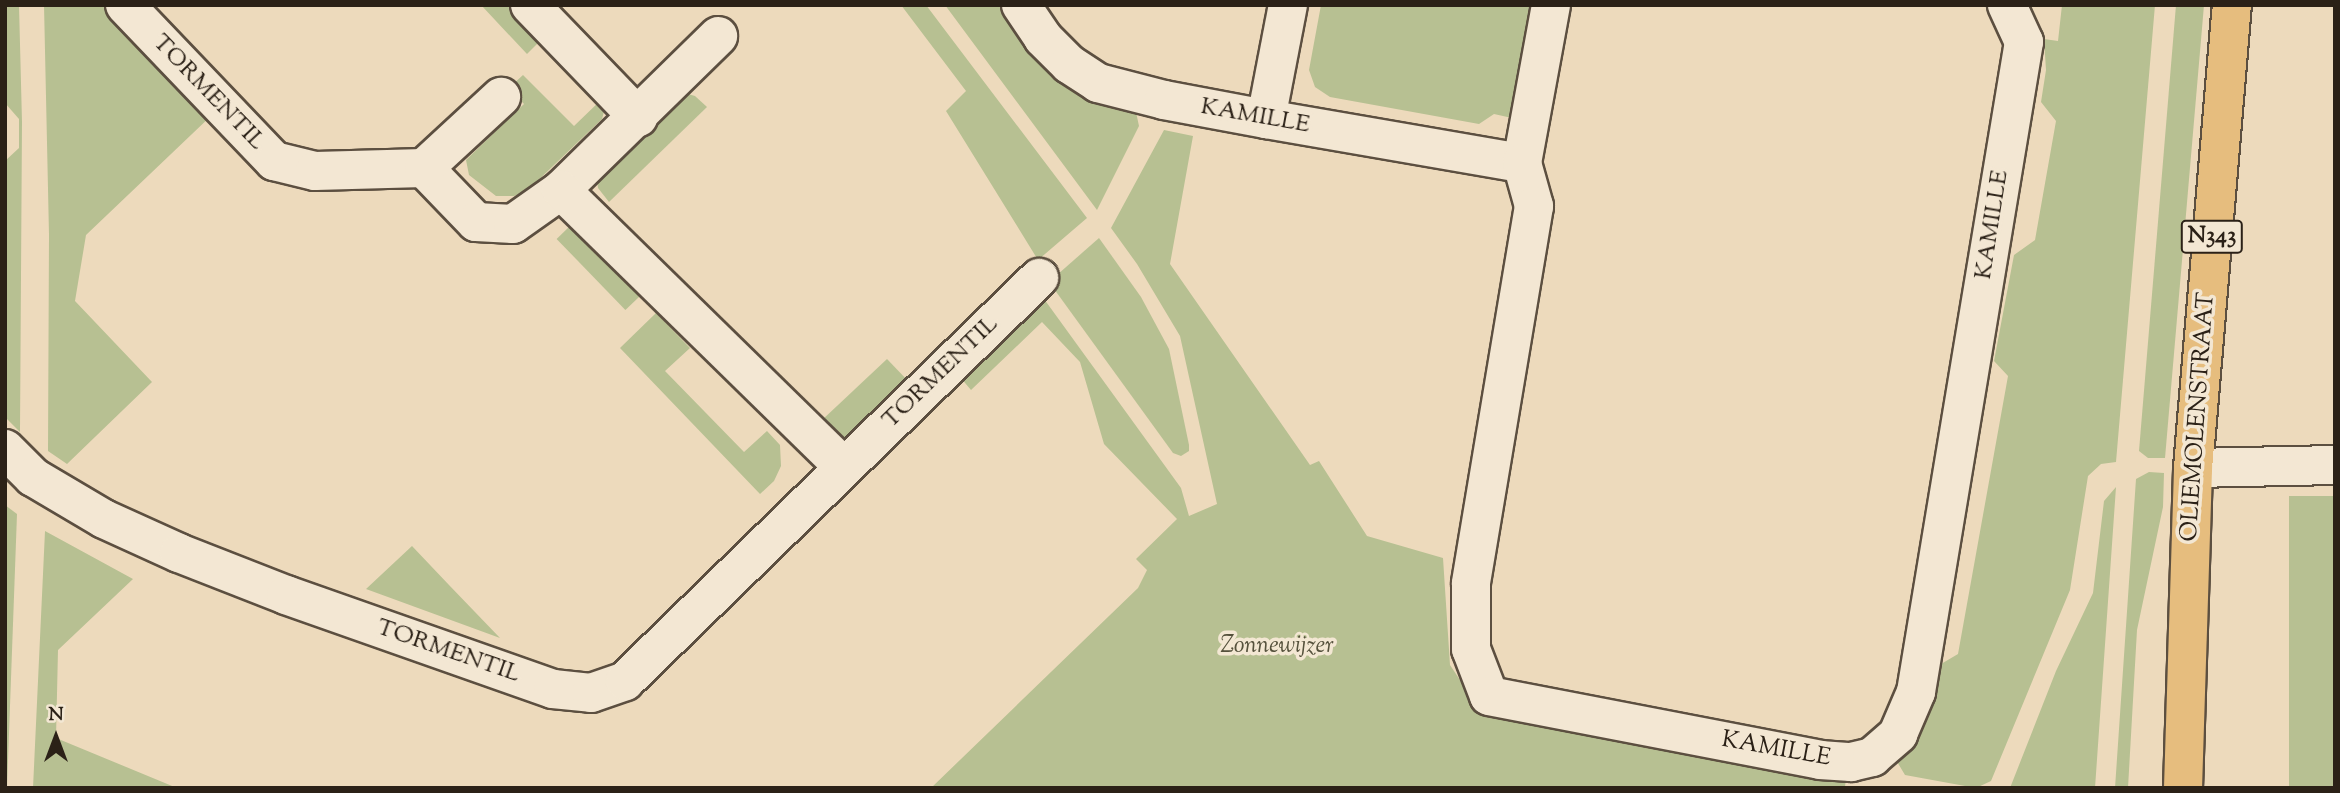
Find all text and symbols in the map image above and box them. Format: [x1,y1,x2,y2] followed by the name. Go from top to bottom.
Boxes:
[146,29,270,157] street label: TORMENTIL
[1198,93,1312,141] street label: KAMILLE
[1970,168,2016,282] street label: KAMILLE
[2180,218,2244,256] road number: N343
[2176,291,2222,543] street label: OLIEMOLENSTRAAT
[877,311,1005,435] street label: TORMENTIL
[373,614,523,690] street label: TORMENTIL
[1220,633,1334,661] park label: Zonnewijzer
[21,702,91,772] north arrow
[48,702,64,729] text: N
[1719,726,1833,774] street label: KAMILLE

